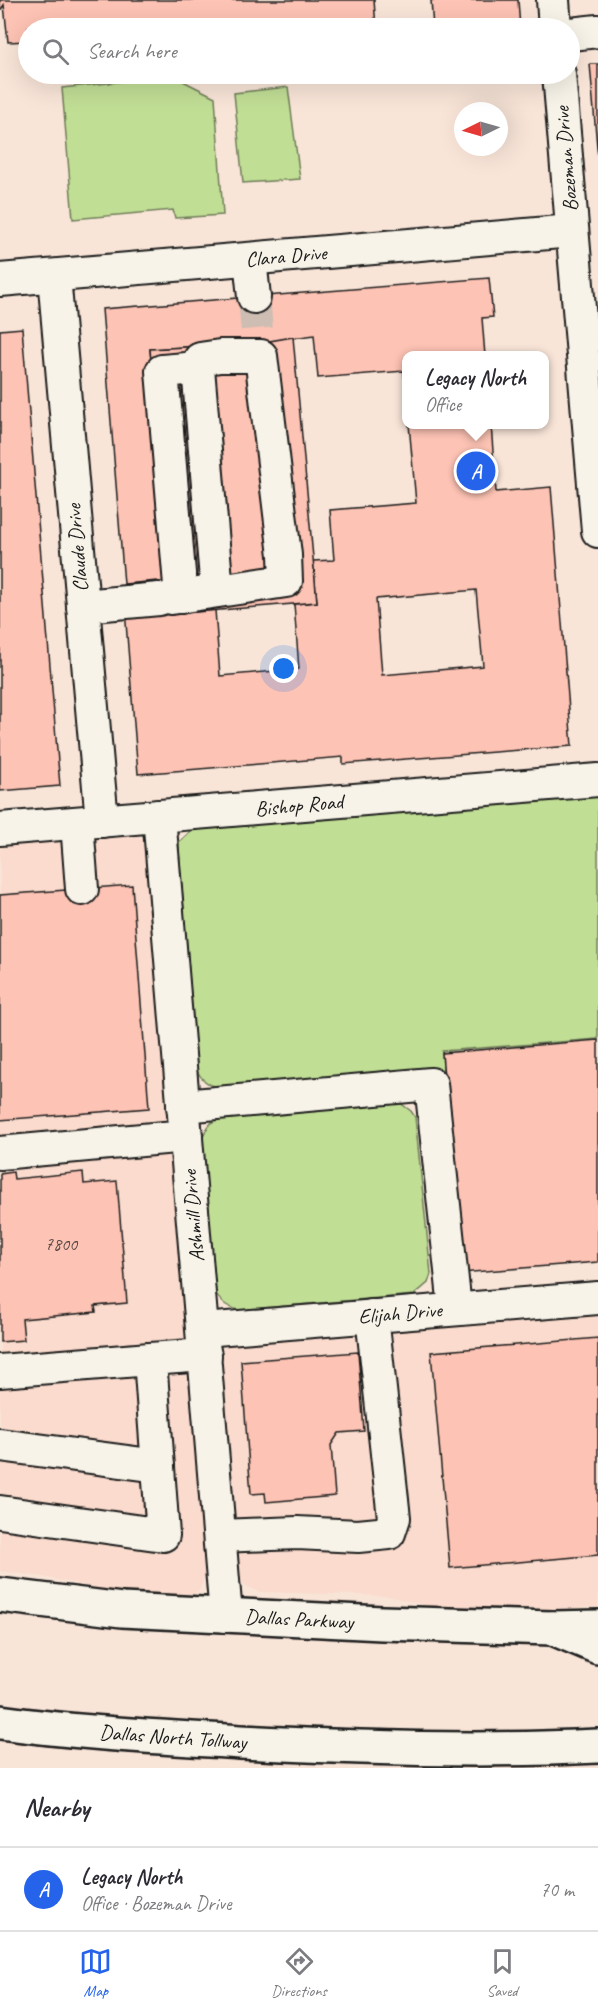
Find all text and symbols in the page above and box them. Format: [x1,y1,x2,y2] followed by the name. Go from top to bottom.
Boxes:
[18,18,580,84] search box
[39,35,72,68] icon: search
[87,37,177,65] text: Search here
[454,102,508,156] north arrow
[548,104,584,213] street label: Bozeman Drive
[244,239,330,272] street label: Clara Drive
[402,351,549,429] popup
[425,364,526,392] text: Legacy North
[425,392,461,417] text: Office
[456,448,496,494] pin: A
[60,502,94,593] street label: Claude Drive
[269,654,298,683] your location
[254,788,348,822] street label: Bishop Road
[176,1168,210,1263] street label: Ashmill Drive
[45,1233,79,1255] house number: 7800
[357,1296,445,1330] street label: Elijah Drive
[244,1603,356,1635] street label: Dallas Parkway
[99,1719,249,1755] street label: Dallas North Tollway
[24,1791,89,1824] text: Nearby
[81,1863,182,1891] text: Legacy North
[38,1877,49,1902] text: A
[540,1877,574,1902] text: 70 m
[81,1891,231,1916] text: Office · Bozeman Drive
[79,1945,112,2001] tab: Map
[271,1945,327,2001] tab: Directions
[486,1945,519,2001] tab: Saved

